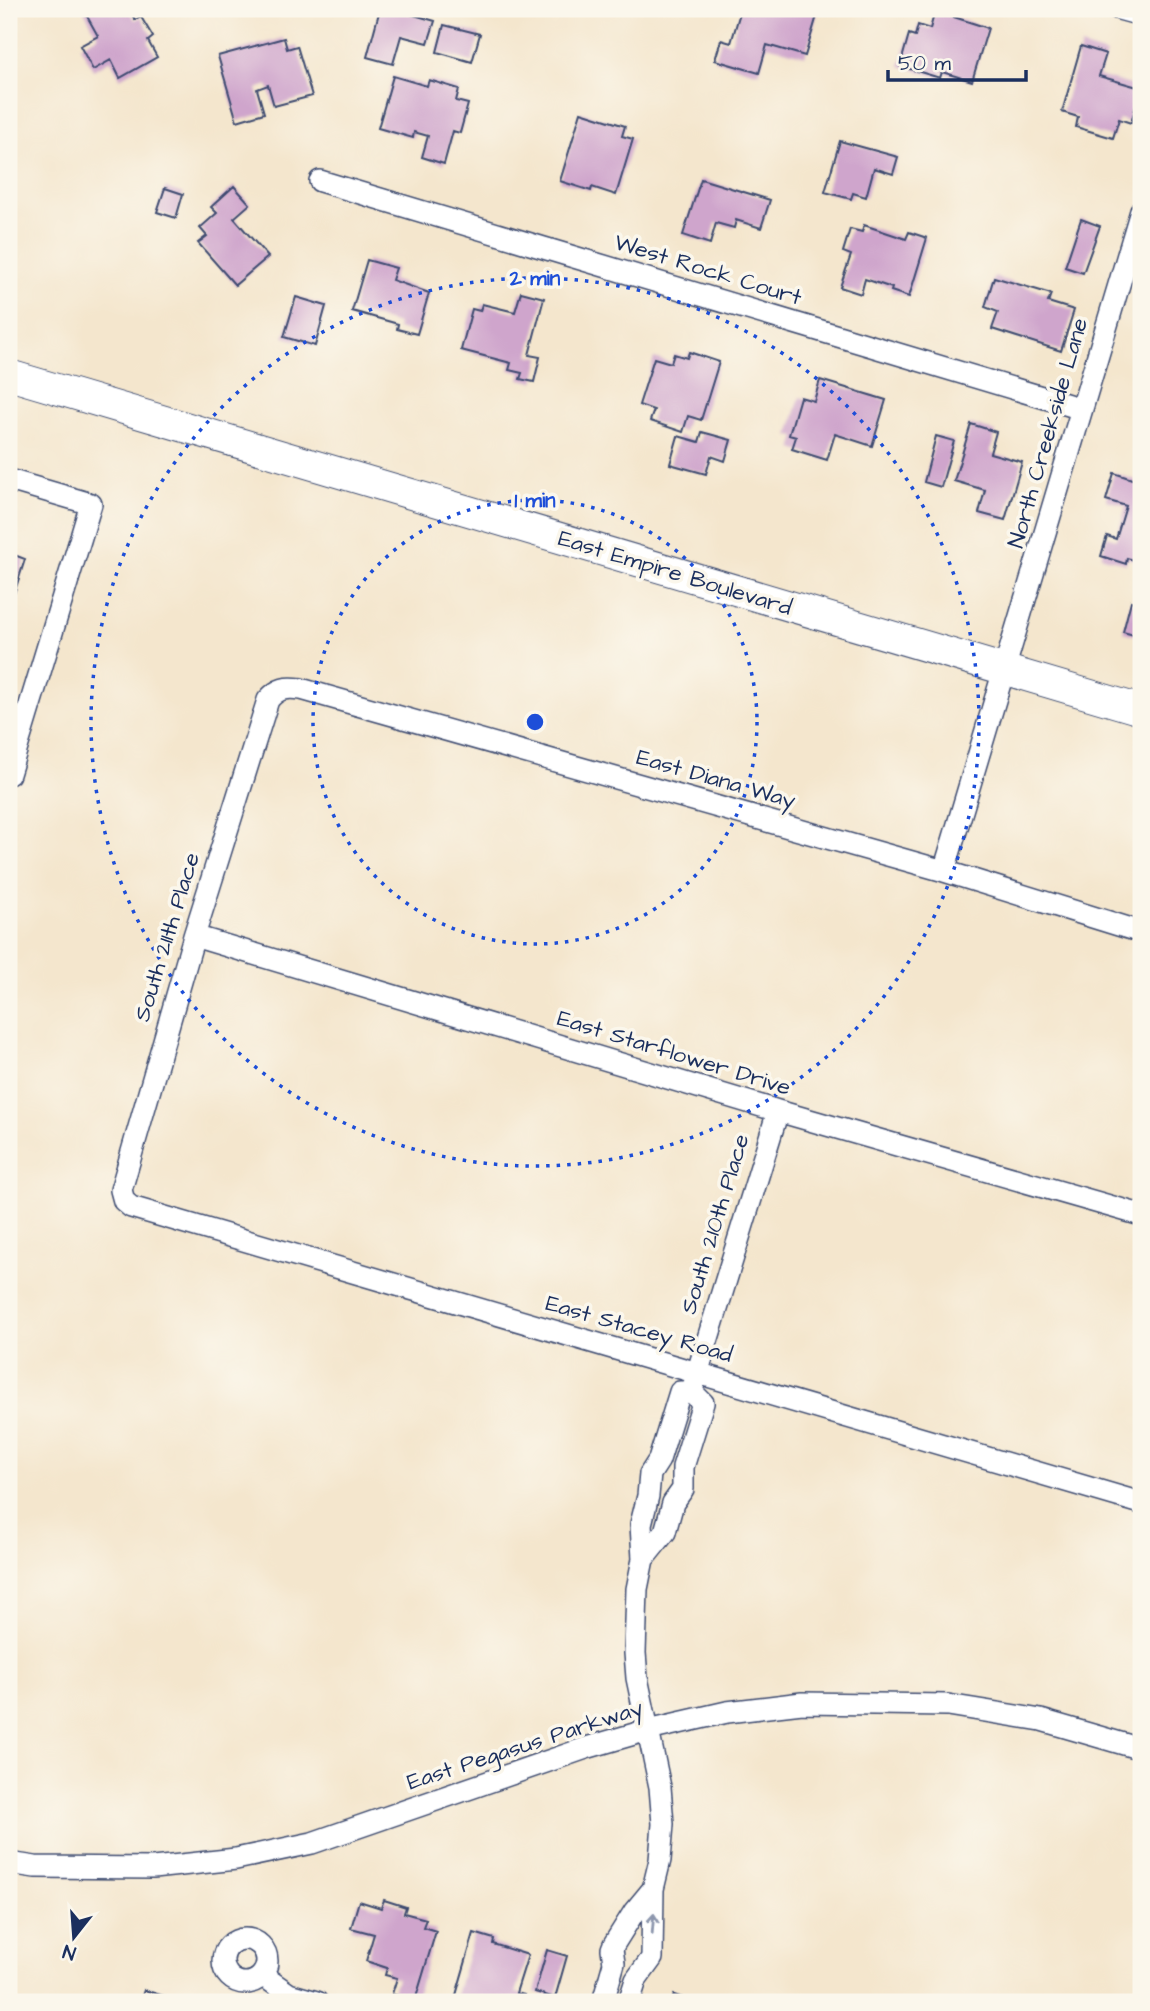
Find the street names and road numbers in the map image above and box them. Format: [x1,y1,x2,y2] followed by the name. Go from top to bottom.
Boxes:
[610,226,806,314] street label: West Rock Court
[1000,314,1096,552] street label: North Creekside Lane
[554,522,796,624] street label: East Empire Boulevard
[633,741,800,818] street label: East Diana Way
[126,849,208,1025] street label: South 211th Place
[553,1002,795,1104] street label: East Starflower Drive
[672,1130,758,1318] street label: South 210th Place
[542,1287,736,1372] street label: East Stacey Road
[403,1692,648,1799] street label: East Pegasus Parkway

